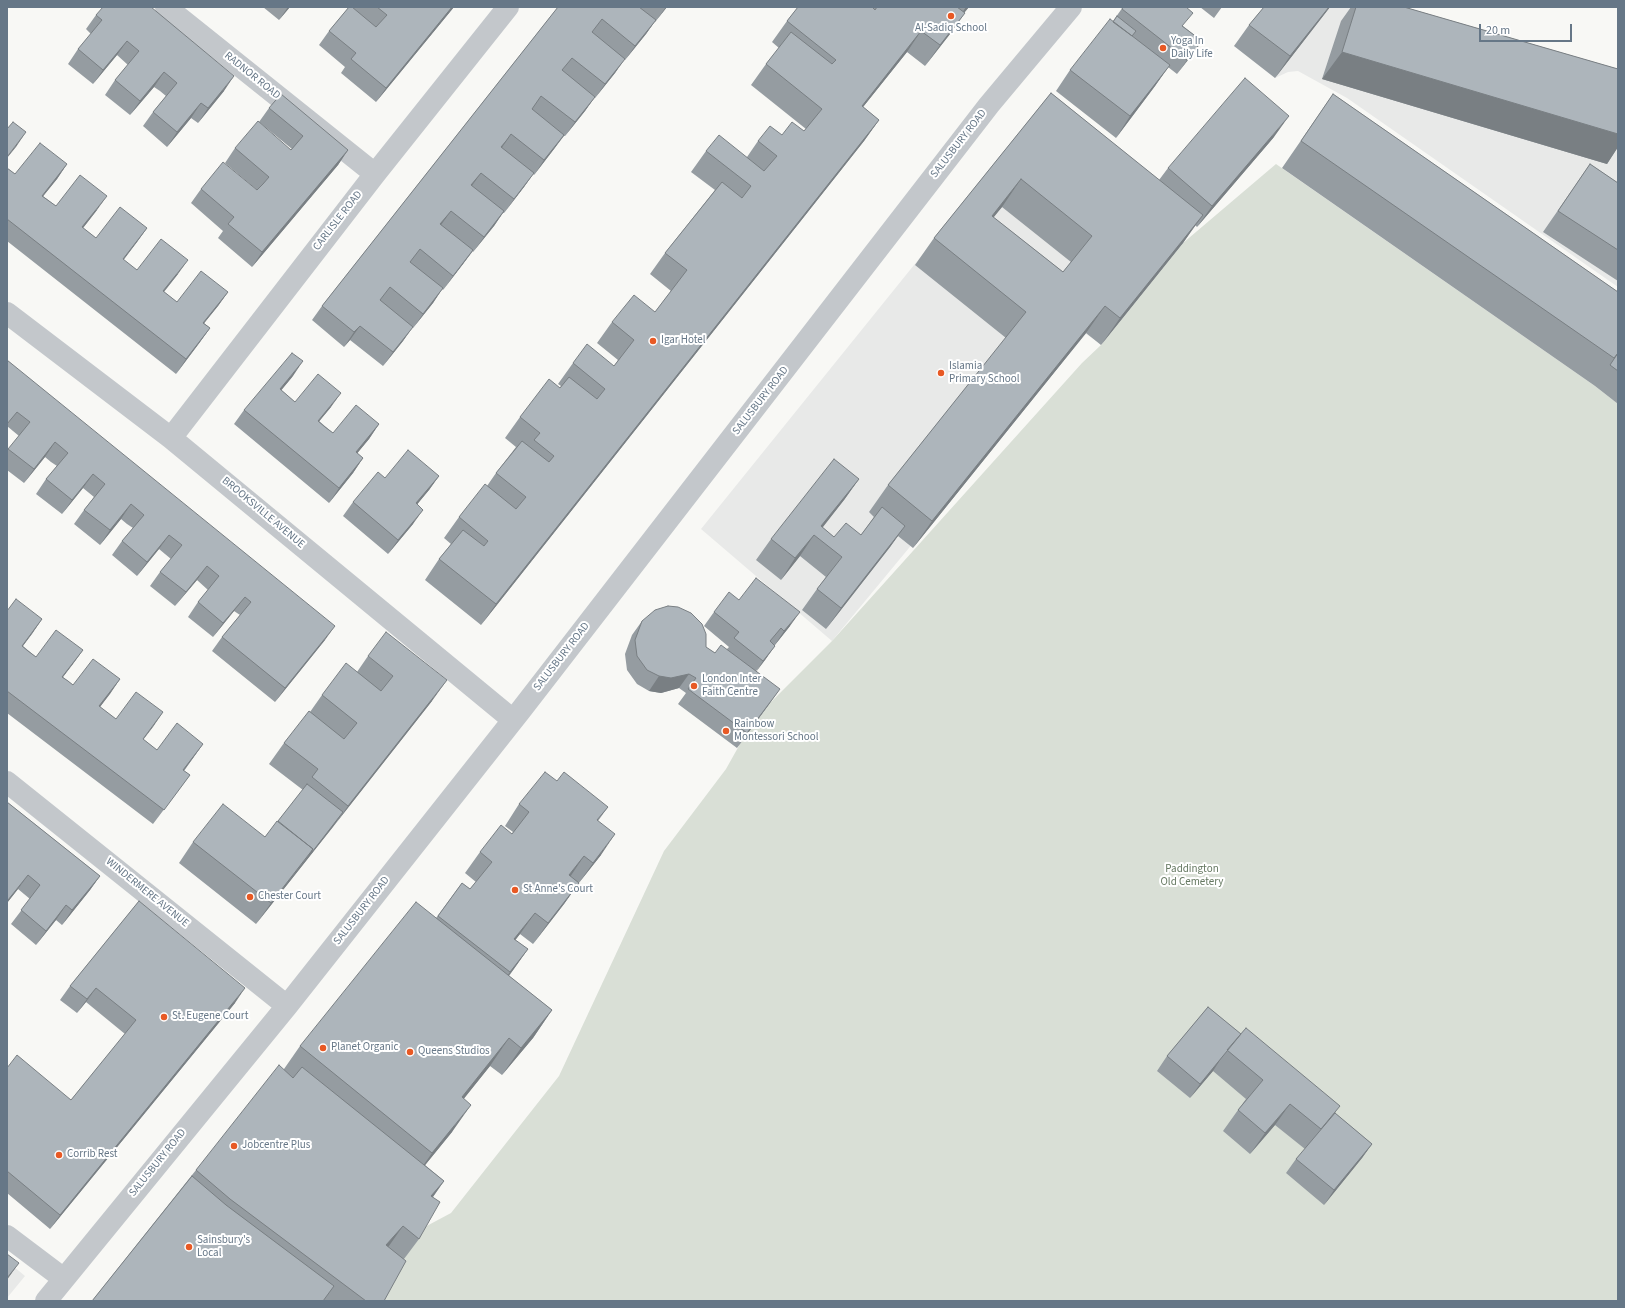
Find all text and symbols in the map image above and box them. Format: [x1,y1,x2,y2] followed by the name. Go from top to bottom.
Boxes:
[946,11,956,21] marker: Al-Sadiq School
[1481,16,1574,42] scale bar
[915,22,987,36] place label: Al-Sadiq School
[1486,22,1510,39] text: 20 m
[1171,35,1213,61] place label: Yoga In Daily Life
[1158,43,1168,53] marker: Yoga In Daily Life
[221,49,283,103] street label: RADNOR ROAD
[928,107,990,181] street label: SALUSBURY ROAD
[311,189,365,253] street label: CARLISLE ROAD
[661,334,706,348] place label: Igar Hotel
[648,336,658,346] marker: Igar Hotel
[949,360,1019,386] place label: Islamia Primary School
[730,364,792,438] street label: SALUSBURY ROAD
[936,368,946,378] marker: Islamia Primary School
[219,475,307,551] street label: BROOKSVILLE AVENUE
[531,620,593,694] street label: SALUSBURY ROAD
[702,673,761,699] place label: London Inter Faith Centre
[689,681,699,691] marker: London Inter Faith Centre
[734,718,819,744] place label: Rainbow Montessori School
[721,726,731,736] marker: Rainbow Montessori School
[103,856,191,930] street label: WINDERMERE AVENUE
[1161,863,1223,889] park label: Paddington Old Cemetery
[331,874,393,948] street label: SALUSBURY ROAD
[523,883,593,897] place label: St Anne's Court
[510,885,520,895] marker: St Anne's Court
[258,890,321,904] place label: Chester Court
[245,892,255,902] marker: Chester Court
[172,1010,248,1024] place label: St. Eugene Court
[159,1012,169,1022] marker: St. Eugene Court
[331,1041,399,1055] place label: Planet Organic
[318,1043,328,1053] marker: Planet Organic
[418,1045,490,1059] place label: Queens Studios
[405,1047,415,1057] marker: Queens Studios
[127,1127,189,1199] street label: SALUSBURY ROAD
[242,1139,310,1153] place label: Jobcentre Plus
[229,1141,239,1151] marker: Jobcentre Plus
[67,1148,118,1162] place label: Corrib Rest
[54,1150,64,1160] marker: Corrib Rest
[197,1234,250,1260] place label: Sainsbury's Local
[184,1242,194,1252] marker: Sainsbury's Local

